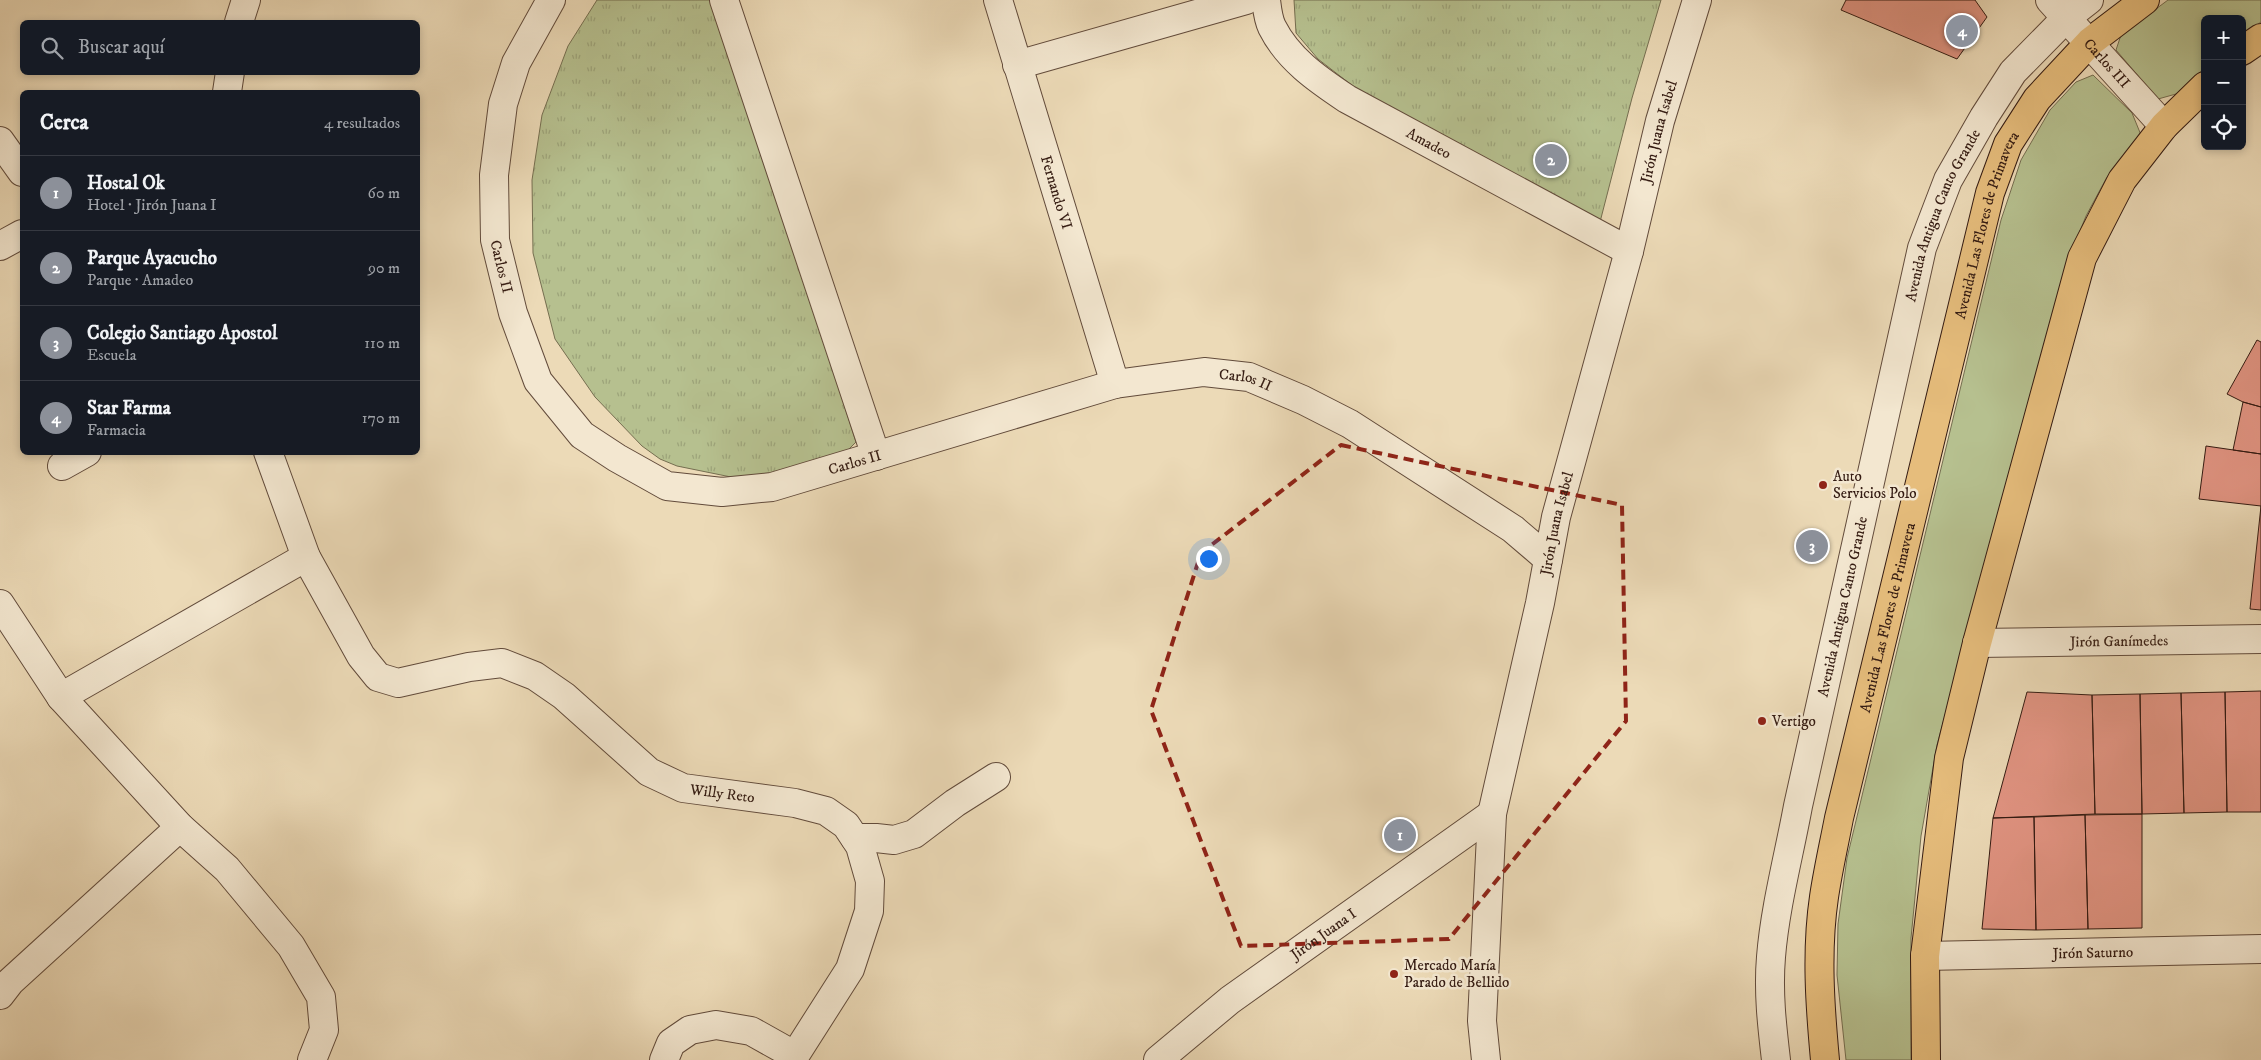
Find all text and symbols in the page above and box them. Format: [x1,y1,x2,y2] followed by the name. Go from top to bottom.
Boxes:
[1946,12,1978,50] pin: 4
[2201,15,2246,150] map controls
[2201,15,2246,60] button: +
[20,20,420,75] search box
[38,34,66,62] icon: search
[2080,34,2134,92] street label: Carlos III
[78,36,164,59] text: Buscar aquí
[2201,60,2246,105] button: −
[1636,78,1682,187] street label: Jirón Juana Isabel
[2201,105,2246,150] button: locate
[40,110,88,136] text: Cerca
[324,113,400,133] text: 4 resultados
[1403,123,1455,163] street label: Amadeo
[1901,126,1985,303] street label: Avenida Antigua Canto Grande
[1950,127,2024,321] street label: Avenida Las Flores de Primavera
[1535,141,1567,179] pin: 2
[1036,153,1077,232] street label: Fernando VI
[87,172,165,195] text: Hostal Ok
[53,183,59,203] text: 1
[368,183,400,203] text: 60 m
[87,195,217,215] text: Hotel · Jirón Juana I
[486,238,517,295] street label: Carlos II
[87,247,217,270] text: Parque Ayacucho
[52,258,60,278] text: 2
[368,258,400,278] text: 90 m
[87,270,193,290] text: Parque · Amadeo
[87,322,277,345] text: Colegio Santiago Apostol
[53,333,59,353] text: 3
[364,333,400,353] text: 110 m
[87,345,137,365] text: Escuela
[1218,364,1275,395] street label: Carlos II
[87,397,171,420] text: Star Farma
[51,408,61,428] text: 4
[362,408,400,428] text: 170 m
[87,420,146,440] text: Farmacia
[826,445,883,479] street label: Carlos II
[1833,467,1917,503] place label: Auto Servicios Polo
[1535,469,1578,579] street label: Jirón Juana Isabel
[1817,479,1829,491] marker: Auto Servicios Polo
[1813,515,1872,699] street label: Avenida Antigua Canto Grande
[1855,520,1920,714] street label: Avenida Las Flores de Primavera
[1796,527,1828,565] pin: 3
[1196,546,1222,572] your location
[2068,631,2168,651] street label: Jirón Ganímedes
[1771,712,1816,731] place label: Vertigo
[1756,715,1768,727] marker: Vertigo
[688,779,756,807] street label: Willy Reto
[1384,816,1416,854] pin: 1
[1285,904,1360,965] street label: Jirón Juana I
[2051,942,2133,963] street label: Jirón Saturno
[1404,956,1509,992] place label: Mercado María Parado de Bellido
[1388,968,1400,980] marker: Mercado María Parado de Bellido

